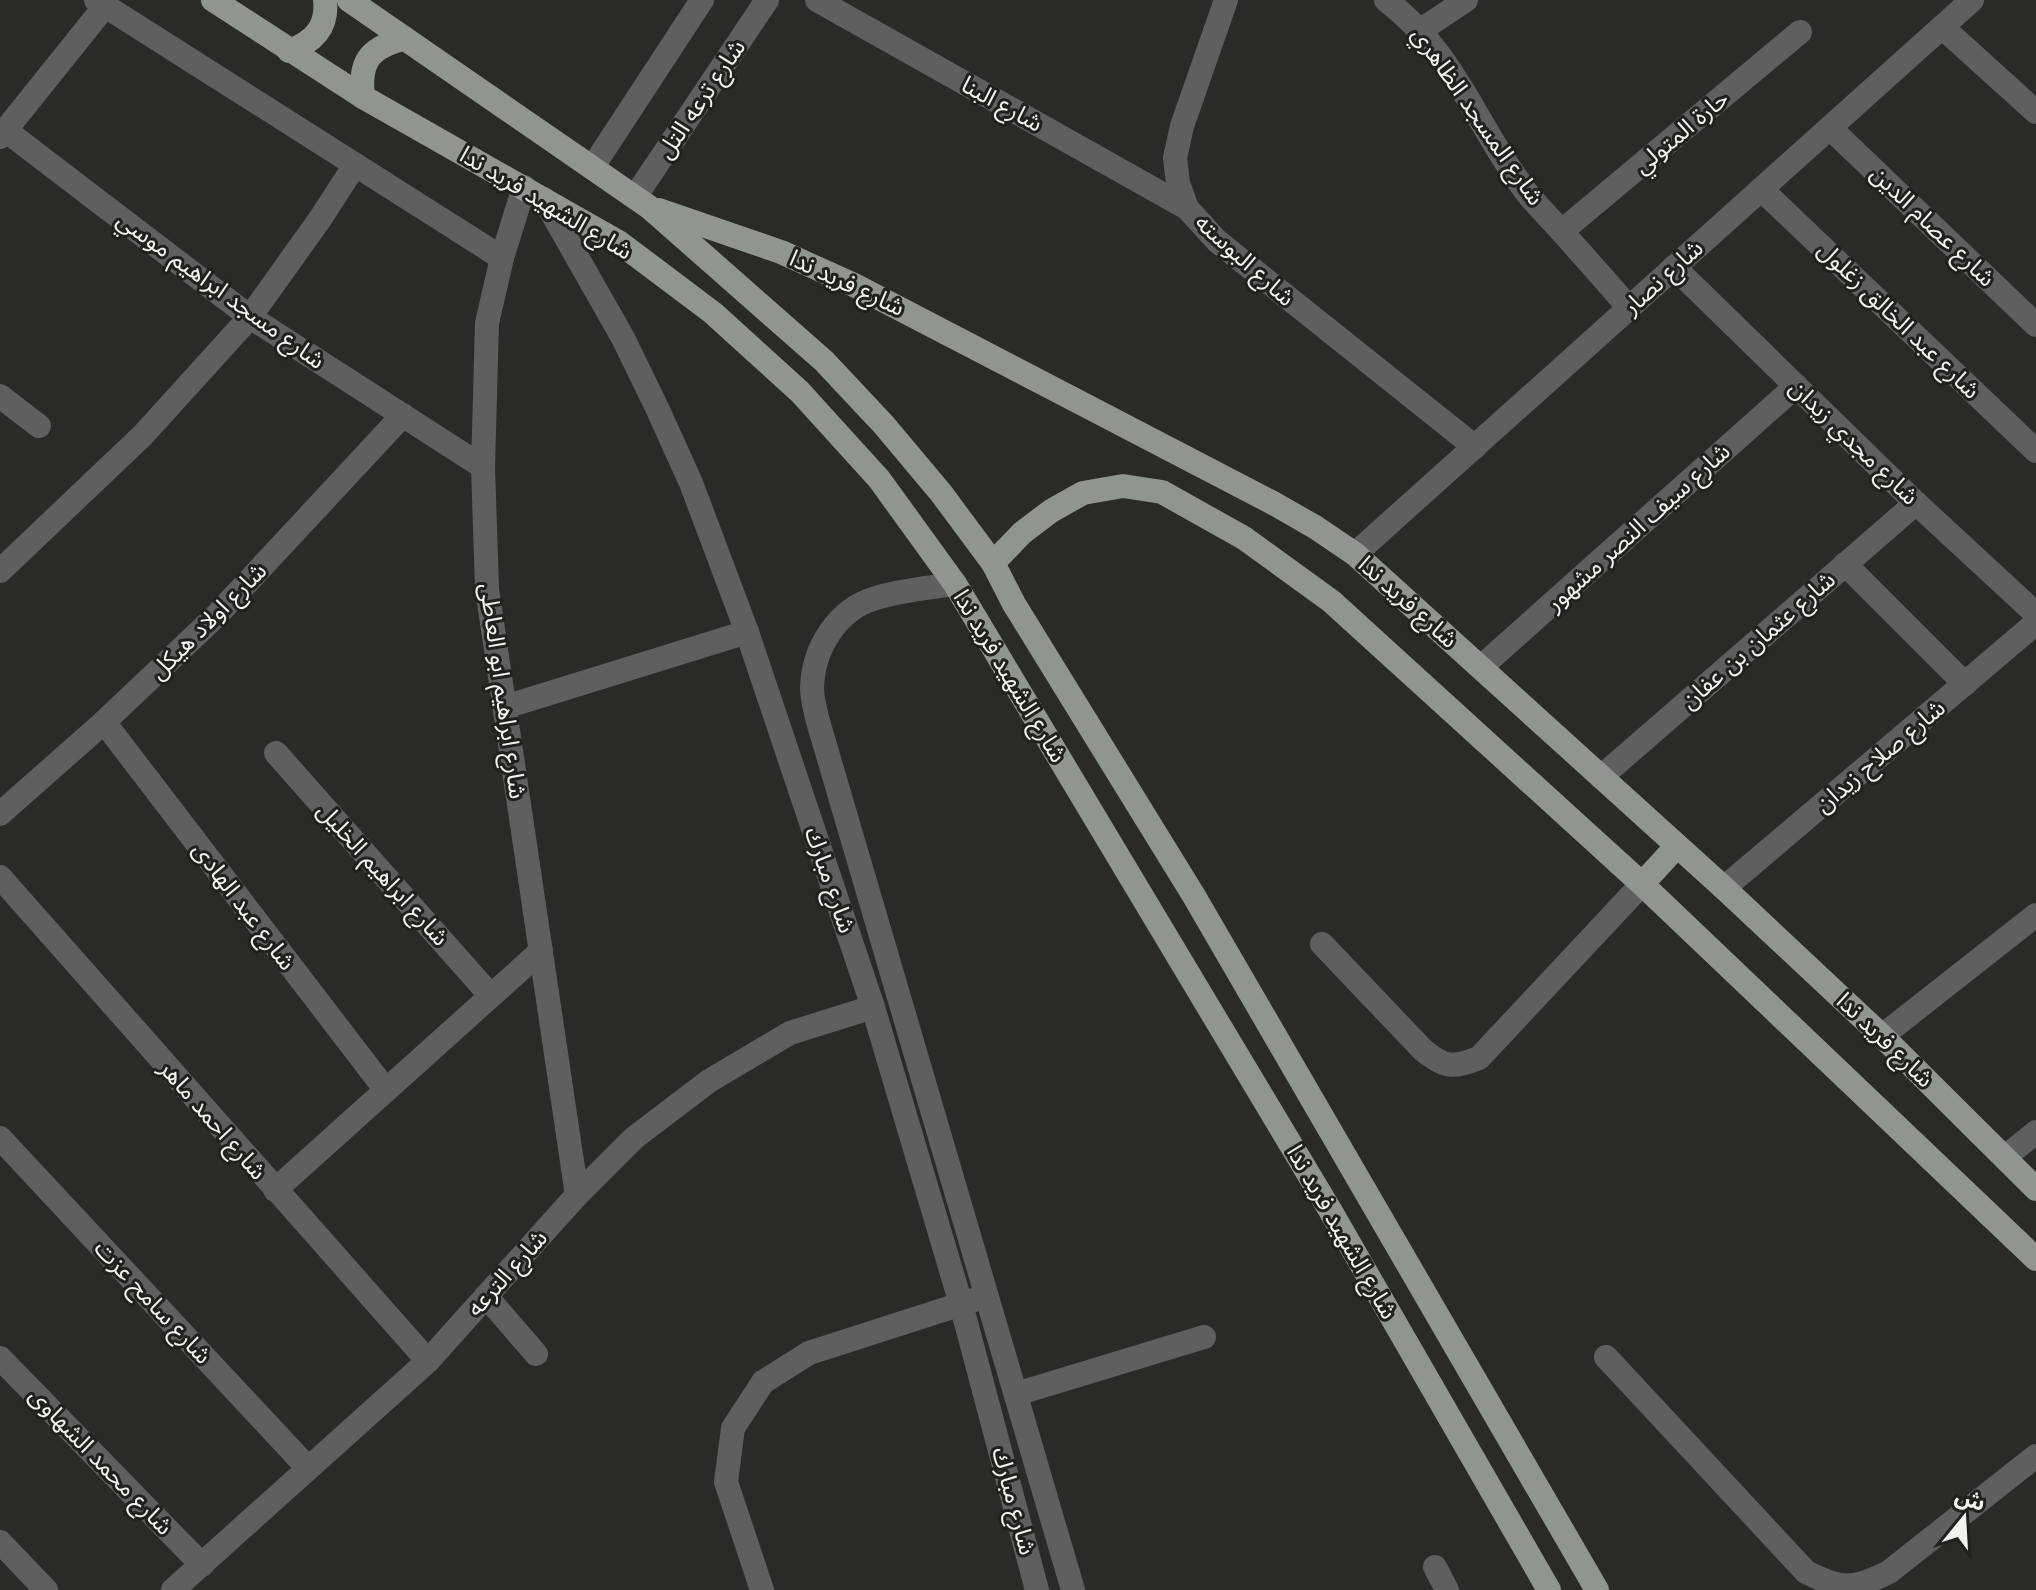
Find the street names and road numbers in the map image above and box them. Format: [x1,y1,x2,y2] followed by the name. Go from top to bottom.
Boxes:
[1402,20,1552,213] street label: شارع المسجد الظاهري
[649,33,754,166] street label: شارع ترعه التل
[955,69,1048,140] street label: شارع البنا
[1627,83,1737,183] street label: حارة المتولي
[453,139,638,268] street label: شارع الشهيد فريد ندا
[1862,158,2003,295] street label: شارع عصام الدين
[109,203,332,379] street label: شارع مسجد ابراهيم موسي
[1188,207,1302,314] street label: شارع البوسته
[1615,232,1711,323] street label: شارع نصار
[1810,234,1987,407] street label: شارع عبد الخالق زغلول
[784,242,910,325] street label: شارع فريد ندا
[1780,372,1926,514] street label: شارع مجدي زيدان
[1538,436,1738,620] street label: شارع سيف النصر مشهور
[1351,549,1465,656] street label: شارع فريد ندا
[142,555,274,687] street label: شارع اولاد هيكل
[1674,564,1843,717] street label: شارع عثمان بن عفان
[471,581,534,801] street label: شارع ابراهيم ابو العاطى
[945,584,1074,769] street label: شارع الشهيد فريد ندا
[1808,692,1953,821] street label: شارع صلاح زيدان
[309,795,456,954] street label: شارع ابراهيم الخليل
[796,823,863,938] street label: شارع مبارك
[184,835,303,977] street label: شارع عبد الهادى
[1829,985,1941,1095] street label: شارع فريد ندا
[151,1053,274,1187] street label: شارع احمد ماهر
[1278,1139,1405,1326] street label: شارع الشهيد فريد ندا
[459,1223,555,1324] street label: شارع الترعه
[86,1233,219,1372] street label: شارع سامح عزت
[21,1380,180,1543] street label: شارع محمد الشهاوى
[983,1444,1044,1559] street label: شارع مبارك

